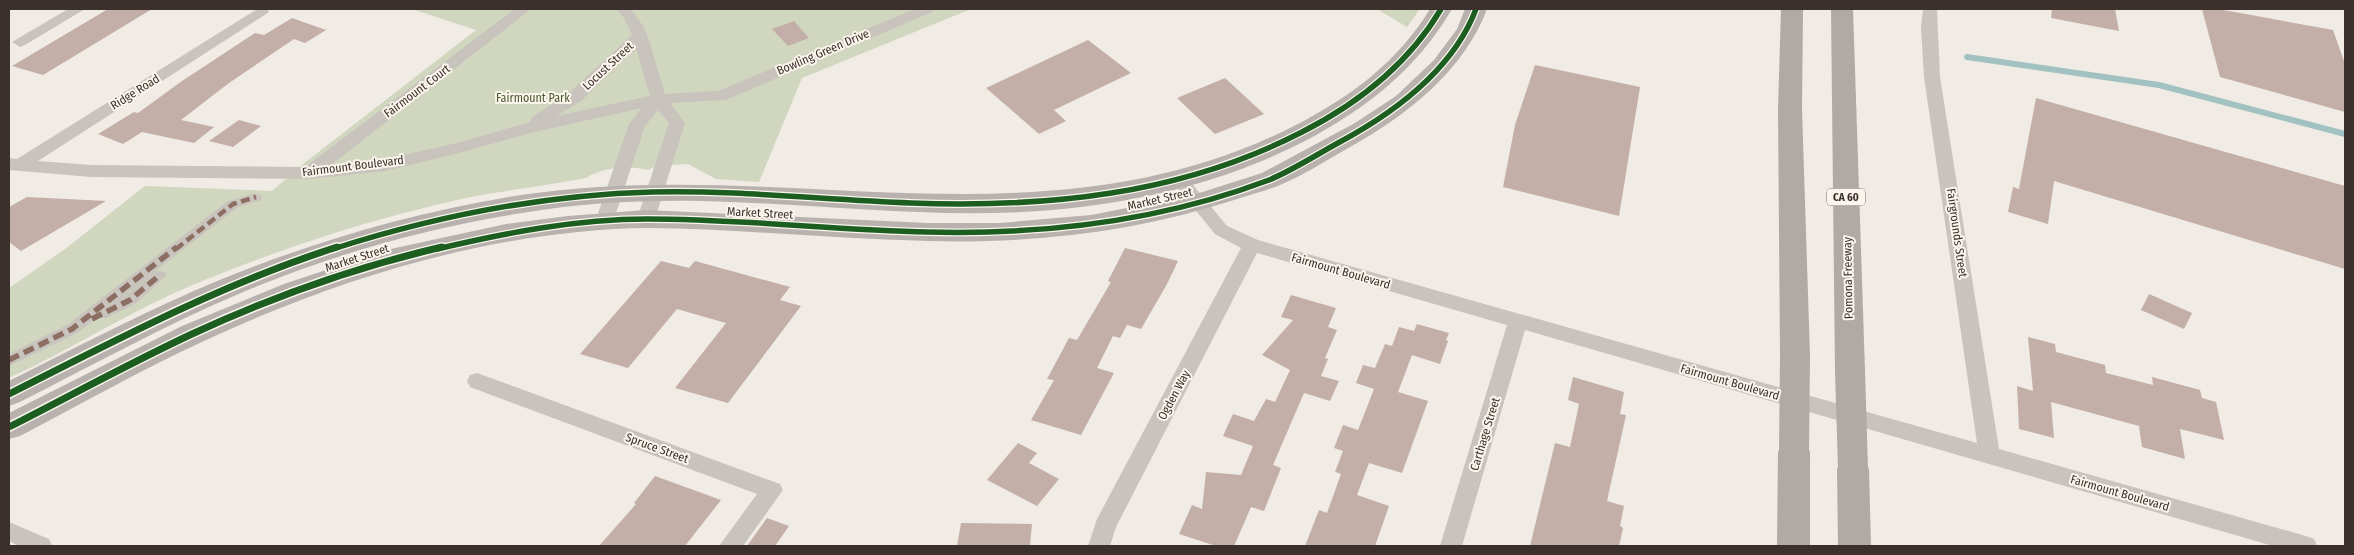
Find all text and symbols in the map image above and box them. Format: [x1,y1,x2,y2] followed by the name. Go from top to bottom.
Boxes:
[775,26,871,78] street label: Bowling Green Drive
[580,39,636,93] street label: Locust Street
[381,62,453,120] street label: Fairmount Court
[108,71,162,113] street label: Ridge Road
[496,91,570,105] park label: Fairmount Park
[302,153,404,179] street label: Fairmount Boulevard
[1126,185,1194,213] street label: Market Street
[1827,188,1865,206] road number: CA 60
[1944,188,1970,278] street label: Fairgrounds Street
[727,204,794,222] street label: Market Street
[1840,236,1856,319] street label: Pomona Freeway
[323,241,391,275] street label: Market Street
[1290,250,1392,292] street label: Fairmount Boulevard
[1679,361,1781,403] street label: Fairmount Boulevard
[1155,367,1193,422] street label: Ogden Way
[1467,396,1503,472] street label: Carthage Street
[624,430,690,466] street label: Spruce Street
[2069,472,2171,514] street label: Fairmount Boulevard

